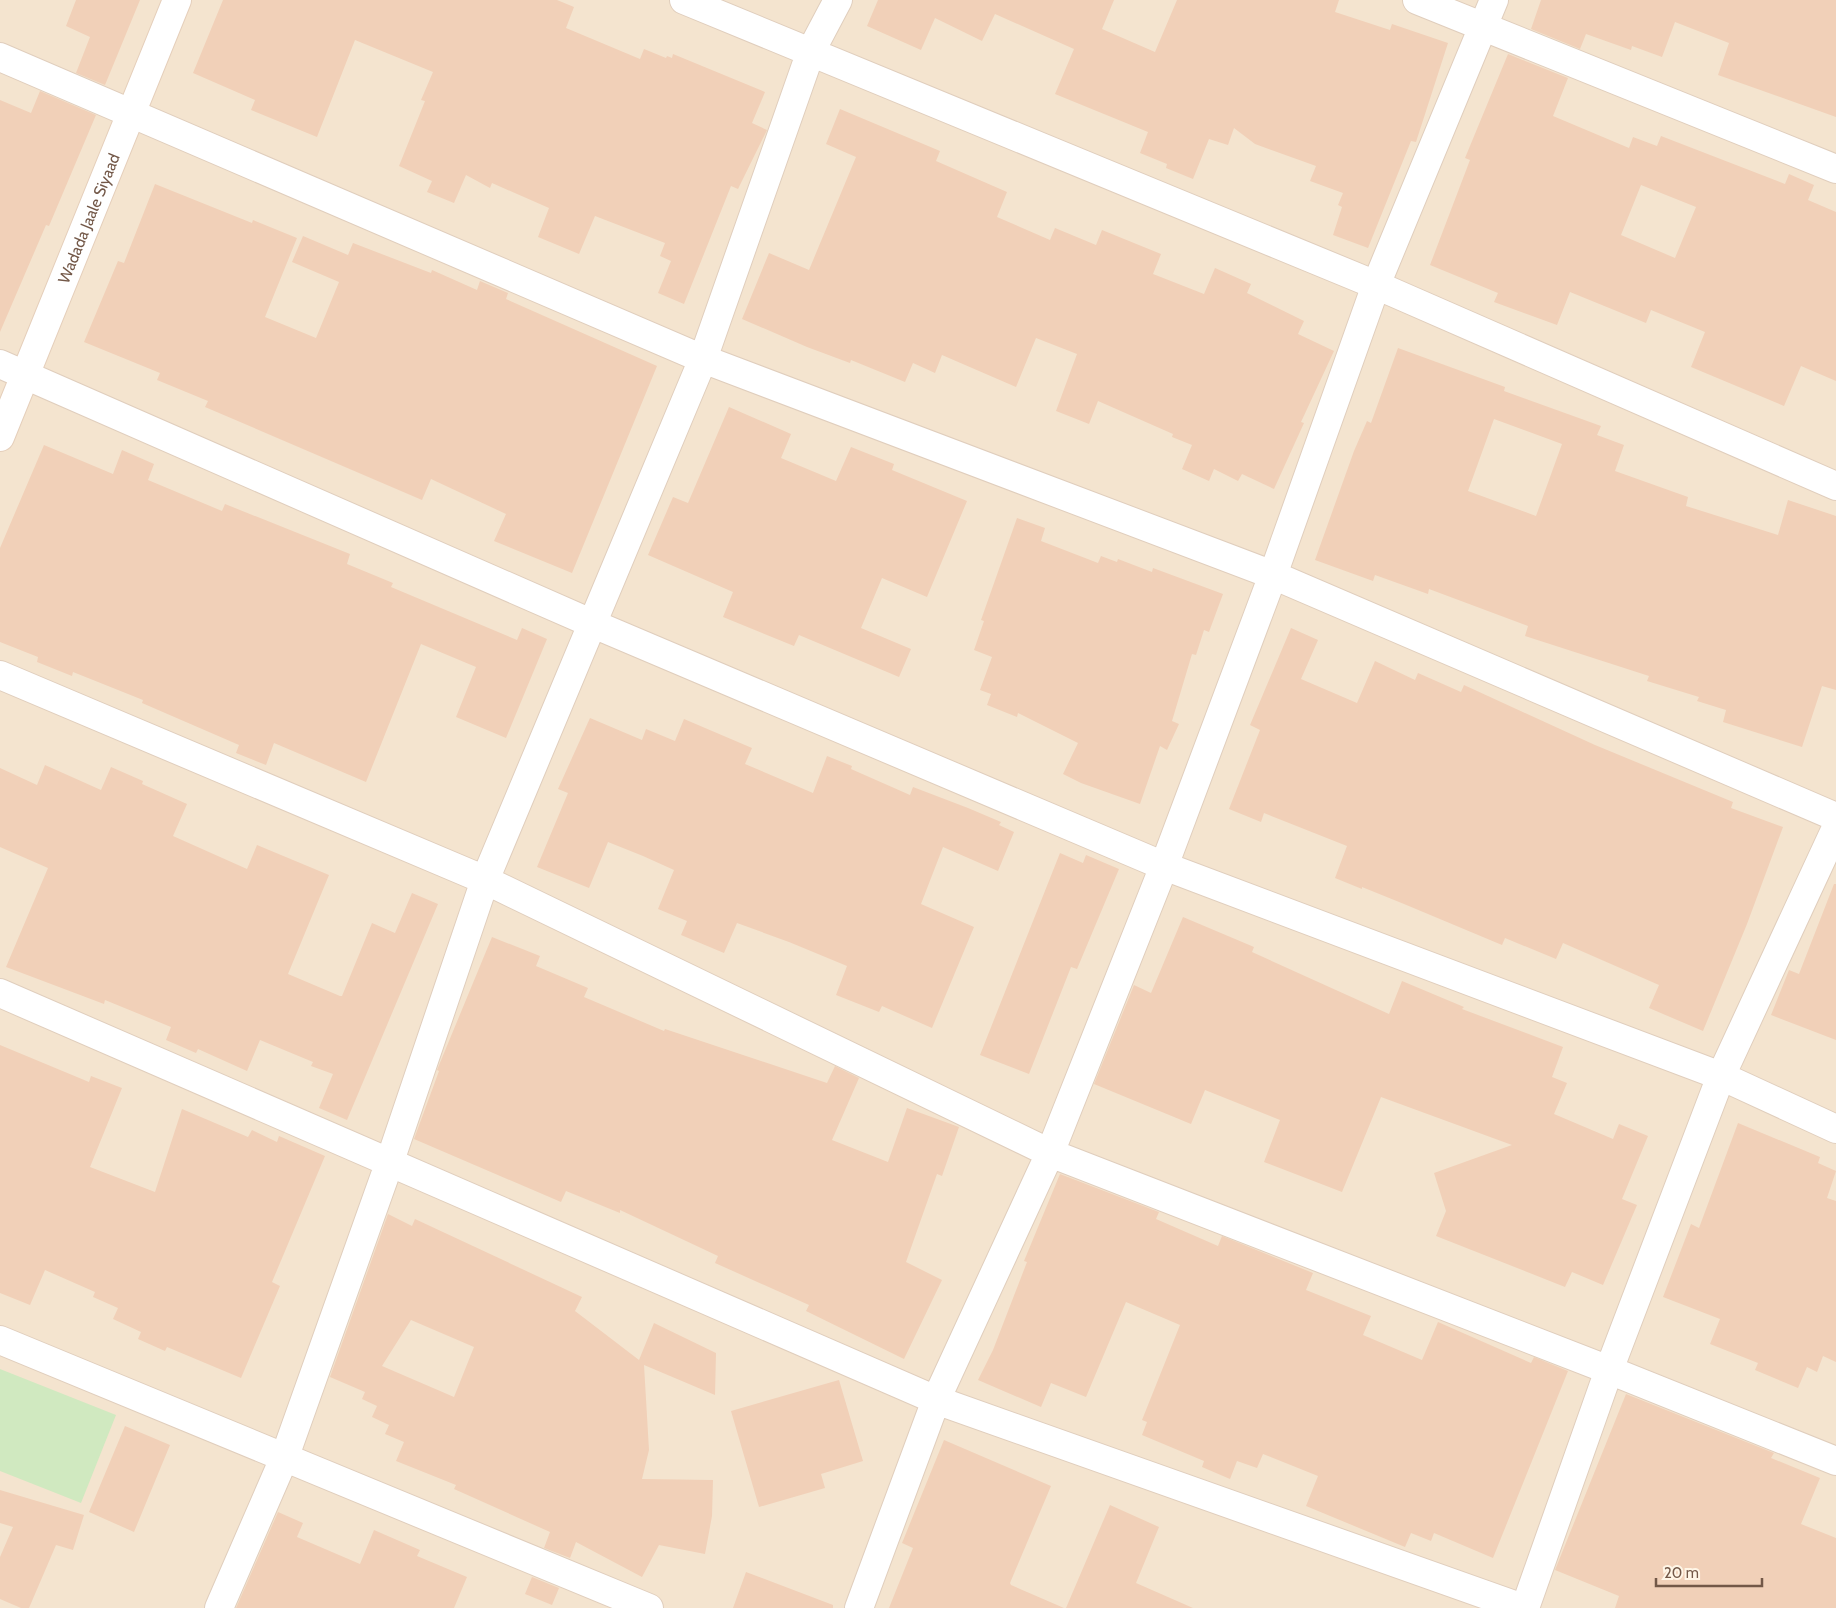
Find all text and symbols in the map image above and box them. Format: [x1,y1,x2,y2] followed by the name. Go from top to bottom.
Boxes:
[54,150,123,286] street label: Wadada Jaale Siyaad
[1656,1556,1762,1588] scale bar
[1664,1564,1699,1582] text: 20 m

